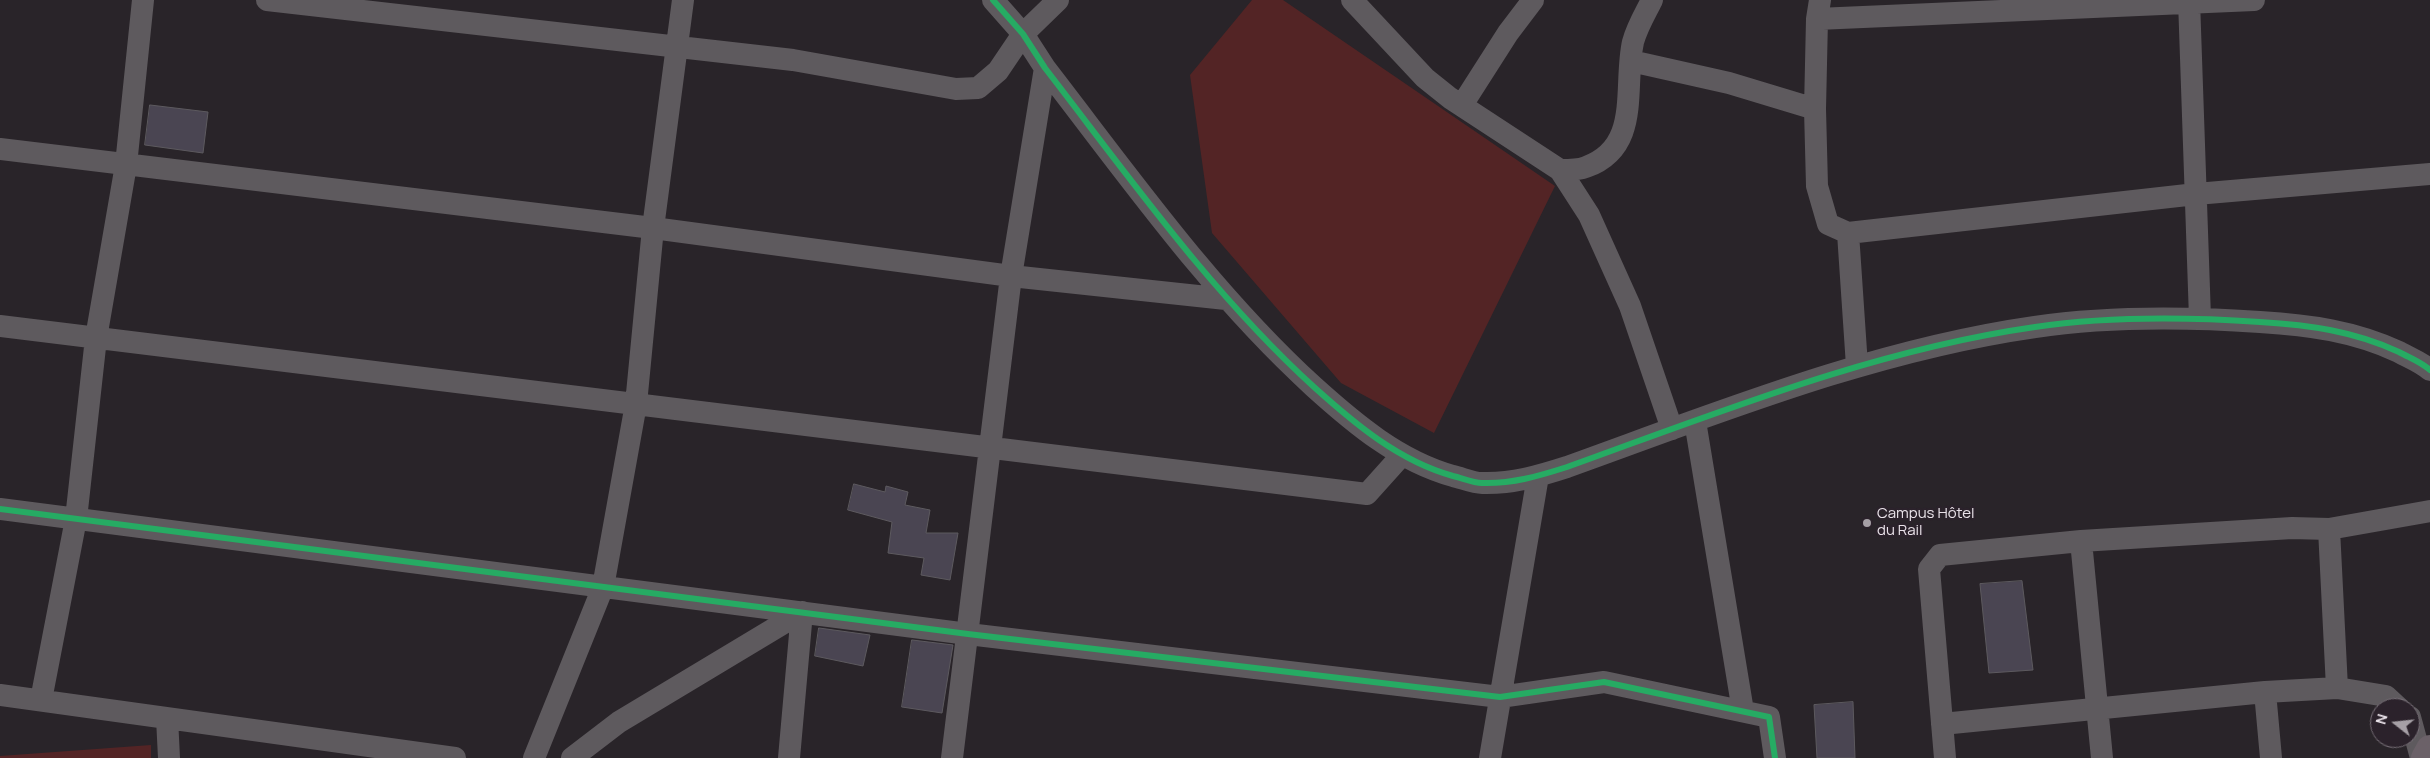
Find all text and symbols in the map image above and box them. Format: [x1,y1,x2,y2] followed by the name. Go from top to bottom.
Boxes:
[1877,505,1975,540] place label: Campus Hôtel du Rail
[1861,517,1873,529] marker: Campus Hôtel du Rail
[2370,698,2420,748] north arrow
[2371,712,2392,726] text: N

